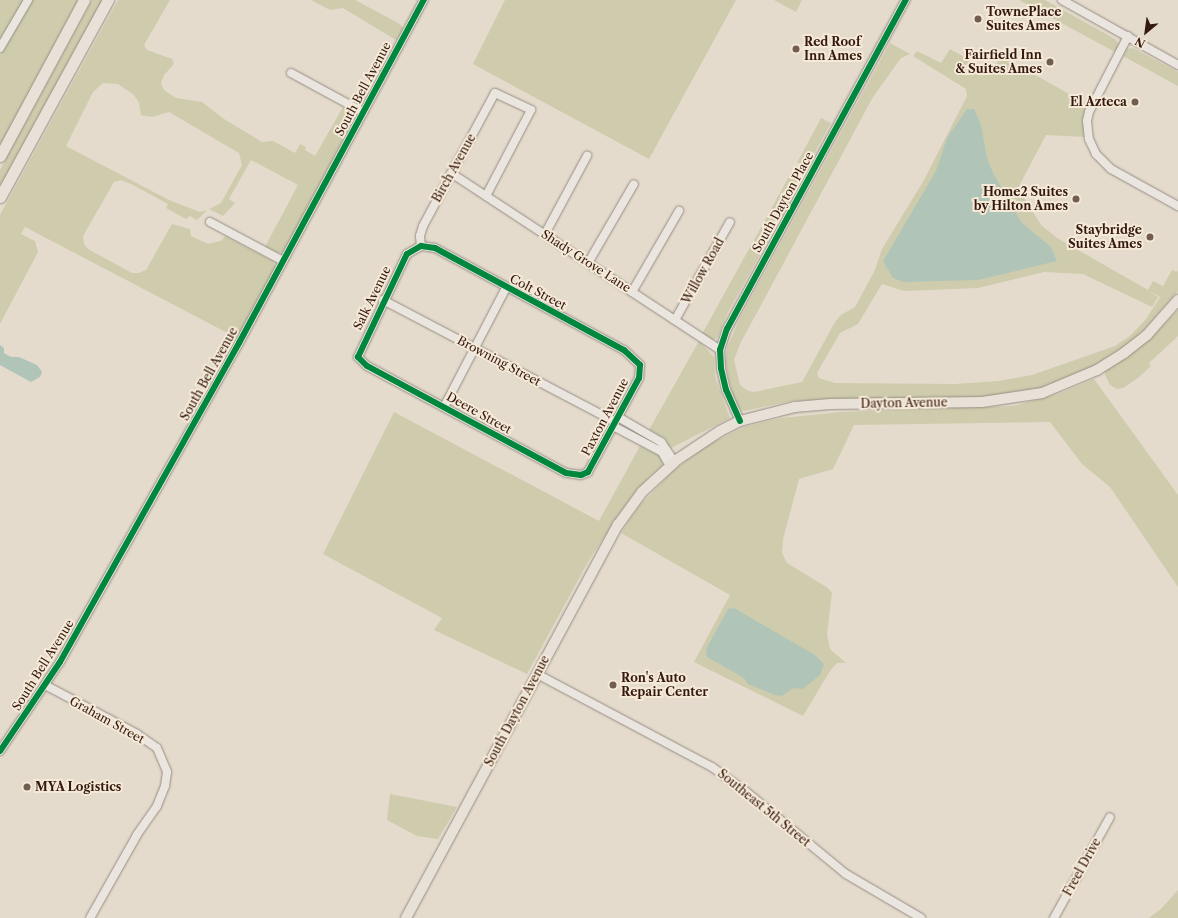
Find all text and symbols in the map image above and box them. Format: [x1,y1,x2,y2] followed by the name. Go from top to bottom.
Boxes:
[986,5,1061,33] place label: TownePlace Suites Ames
[1126,12,1166,52] north arrow
[973,14,983,24] marker: TownePlace Suites Ames
[1133,34,1148,51] text: N
[804,35,862,63] place label: Red Roof Inn Ames
[332,39,394,139] street label: South Bell Avenue
[791,44,801,54] marker: Red Roof Inn Ames
[955,48,1042,76] place label: Fairfield Inn & Suites Ames
[1045,57,1055,67] marker: Fairfield Inn & Suites Ames
[1069,95,1127,109] place label: El Azteca
[1130,97,1140,107] marker: El Azteca
[429,131,479,205] street label: Birch Avenue
[749,149,817,255] street label: South Dayton Place
[973,185,1068,213] place label: Home2 Suites by Hilton Ames
[1071,194,1081,204] marker: Home2 Suites by Hilton Ames
[1068,223,1142,251] place label: Staybridge Suites Ames
[538,227,634,295] street label: Shady Grove Lane
[1145,232,1155,242] marker: Staybridge Suites Ames
[679,235,727,307] street label: Willow Road
[350,263,394,333] street label: Salk Avenue
[507,271,569,313] street label: Colt Street
[177,325,241,423] street label: South Bell Avenue
[455,333,543,389] street label: Browning Street
[578,376,632,458] street label: Paxton Avenue
[444,389,514,437] street label: Deere Street
[860,395,948,411] street label: Dayton Avenue
[9,617,77,713] street label: South Bell Avenue
[481,653,553,769] street label: South Dayton Avenue
[621,671,708,699] place label: Ron's Auto Repair Center
[608,680,618,690] marker: Ron's Auto Repair Center
[67,694,147,746] street label: Graham Street
[715,766,813,850] street label: Southeast 5th Street
[35,780,122,794] place label: MYA Logistics
[22,782,32,792] marker: MYA Logistics
[1060,836,1104,898] street label: Freel Drive

